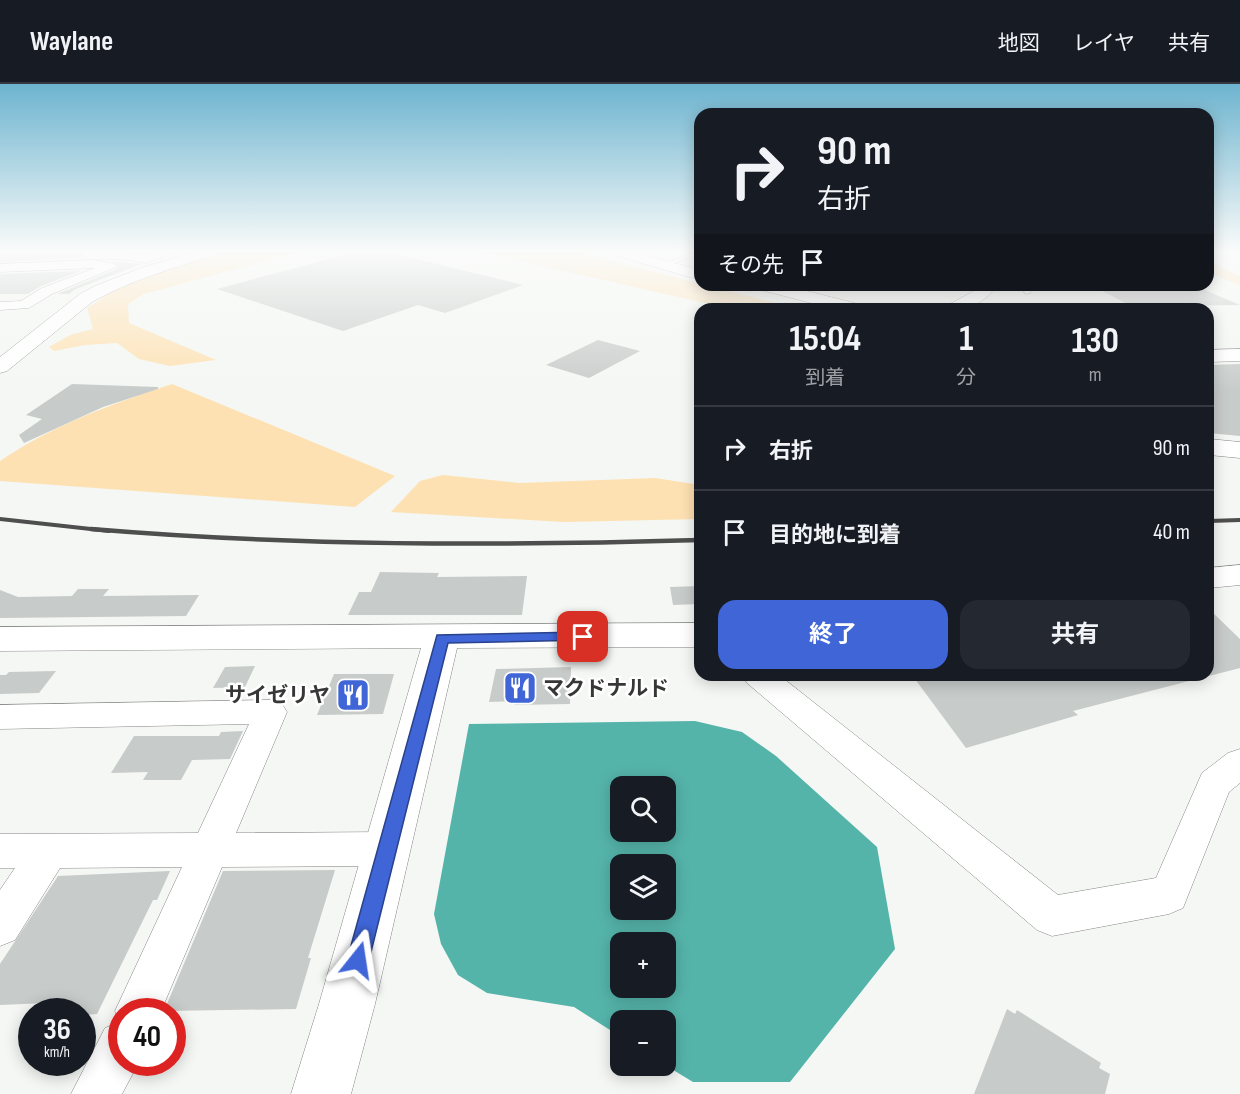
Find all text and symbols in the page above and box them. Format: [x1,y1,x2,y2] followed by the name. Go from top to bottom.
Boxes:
[30,25,113,58] text: Waylane
[998,31,1040,56] text: 地図
[1073,31,1135,56] text: レイヤ
[1168,31,1210,56] text: 共有
[817,126,891,177] text: 90 m
[718,132,796,210] icon: right
[817,184,871,216] text: 右折
[796,246,829,279] icon: arrive
[718,252,784,279] text: その先
[789,318,861,361] text: 15:04
[959,318,973,361] text: 1
[1071,320,1119,363] text: 130
[1089,363,1102,387] text: m
[805,366,845,390] text: 到着
[956,366,976,390] text: 分
[718,432,751,465] icon: right
[1153,435,1190,462] text: 90 m
[769,438,813,465] text: 右折
[718,516,751,549] icon: arrive
[1153,519,1190,546] text: 40 m
[769,522,901,549] text: 目的地に到着
[718,600,948,669] button: 終了
[960,600,1190,669] button: 共有
[557,611,608,662] pin
[566,620,599,653] icon: arrive
[502,670,538,706] restaurant icon: マクドナルド
[543,676,669,701] place label: マクドナルド
[335,677,371,713] restaurant icon: サイゼリヤ
[225,683,330,708] place label: サイゼリヤ
[610,776,676,1076] map controls
[610,776,676,842] button: search
[610,854,676,920] button: layers
[326,928,390,992] position arrow
[610,932,676,998] button: +
[108,998,186,1076] speed limit sign: 40
[610,1010,676,1076] button: −
[43,1012,71,1048] text: 36
[44,1043,70,1062] text: km/h

